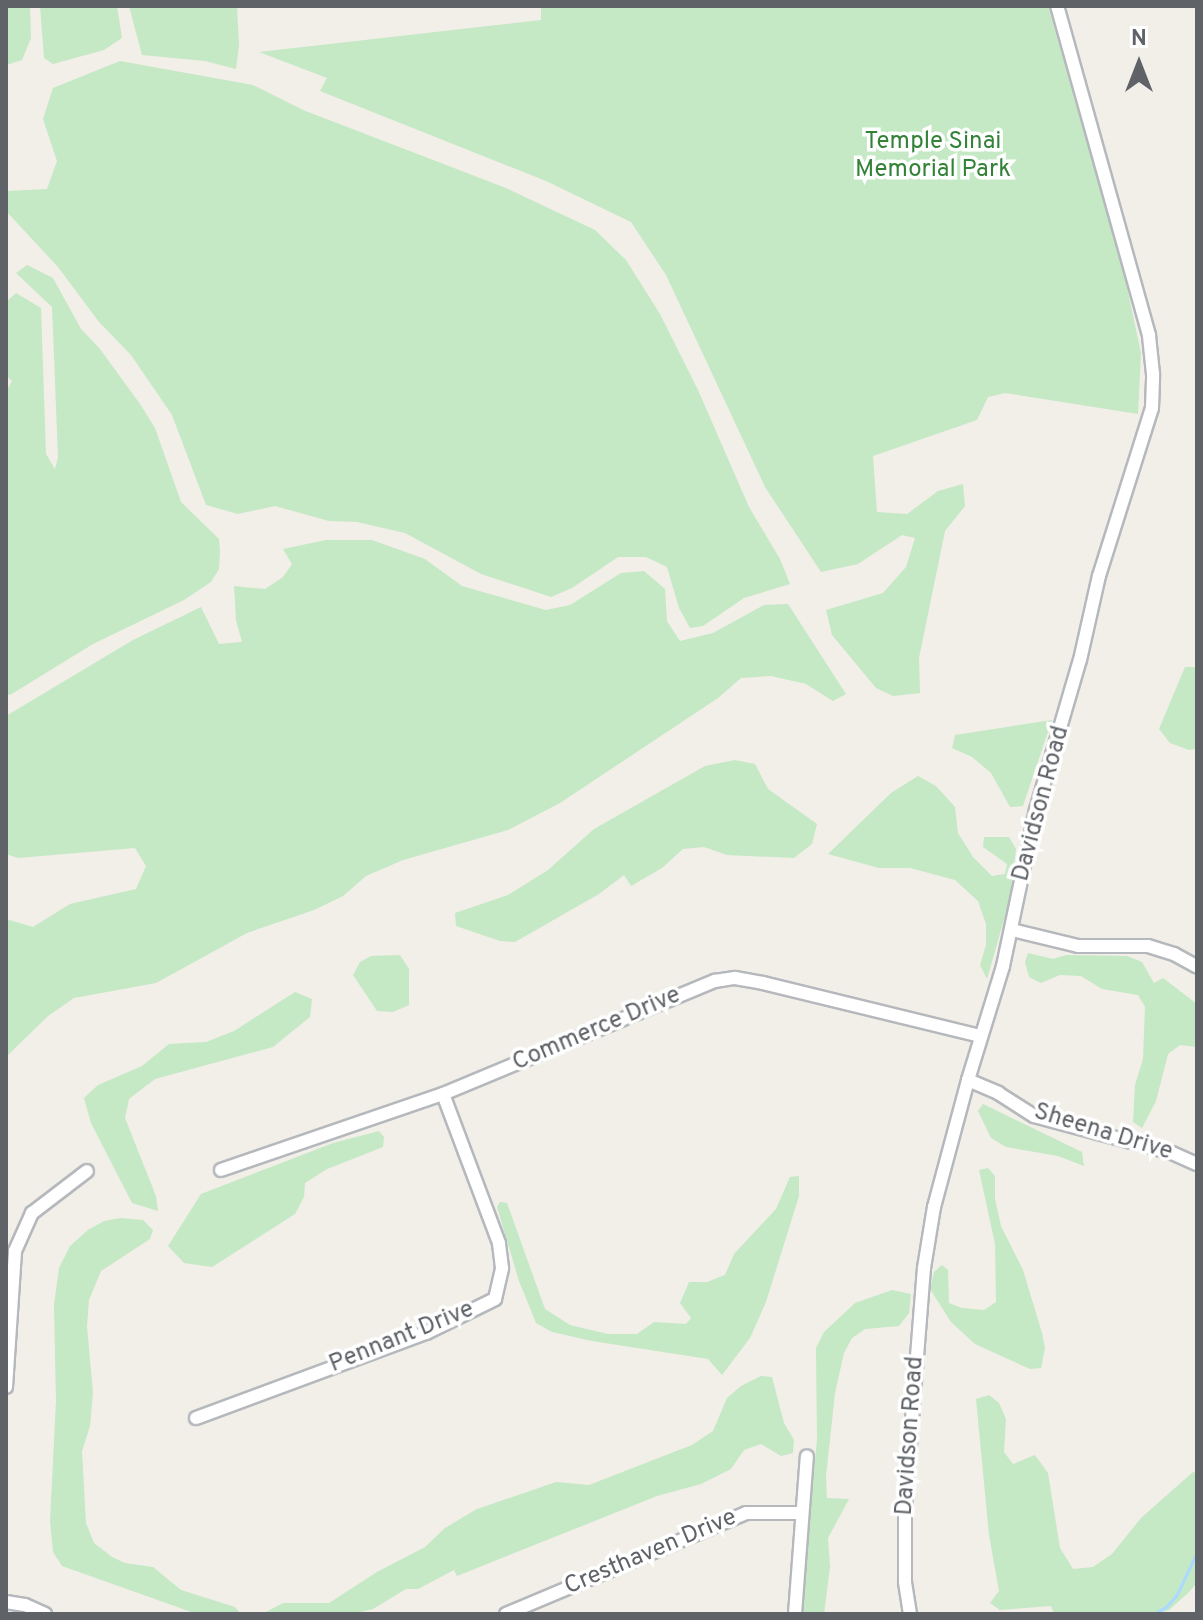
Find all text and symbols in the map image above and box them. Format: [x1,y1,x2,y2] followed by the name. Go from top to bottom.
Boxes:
[1099,24,1179,104] north arrow
[1131,26,1147,53] text: N
[855,129,1011,185] park label: Temple Sinai Memorial Park
[1007,723,1077,885] street label: Davidson Road
[509,982,685,1078] street label: Commerce Drive
[1030,1098,1176,1168] street label: Sheena Drive
[325,1296,479,1380] street label: Pennant Drive
[891,1355,931,1517] street label: Davidson Road
[561,1504,741,1602] street label: Cresthaven Drive

